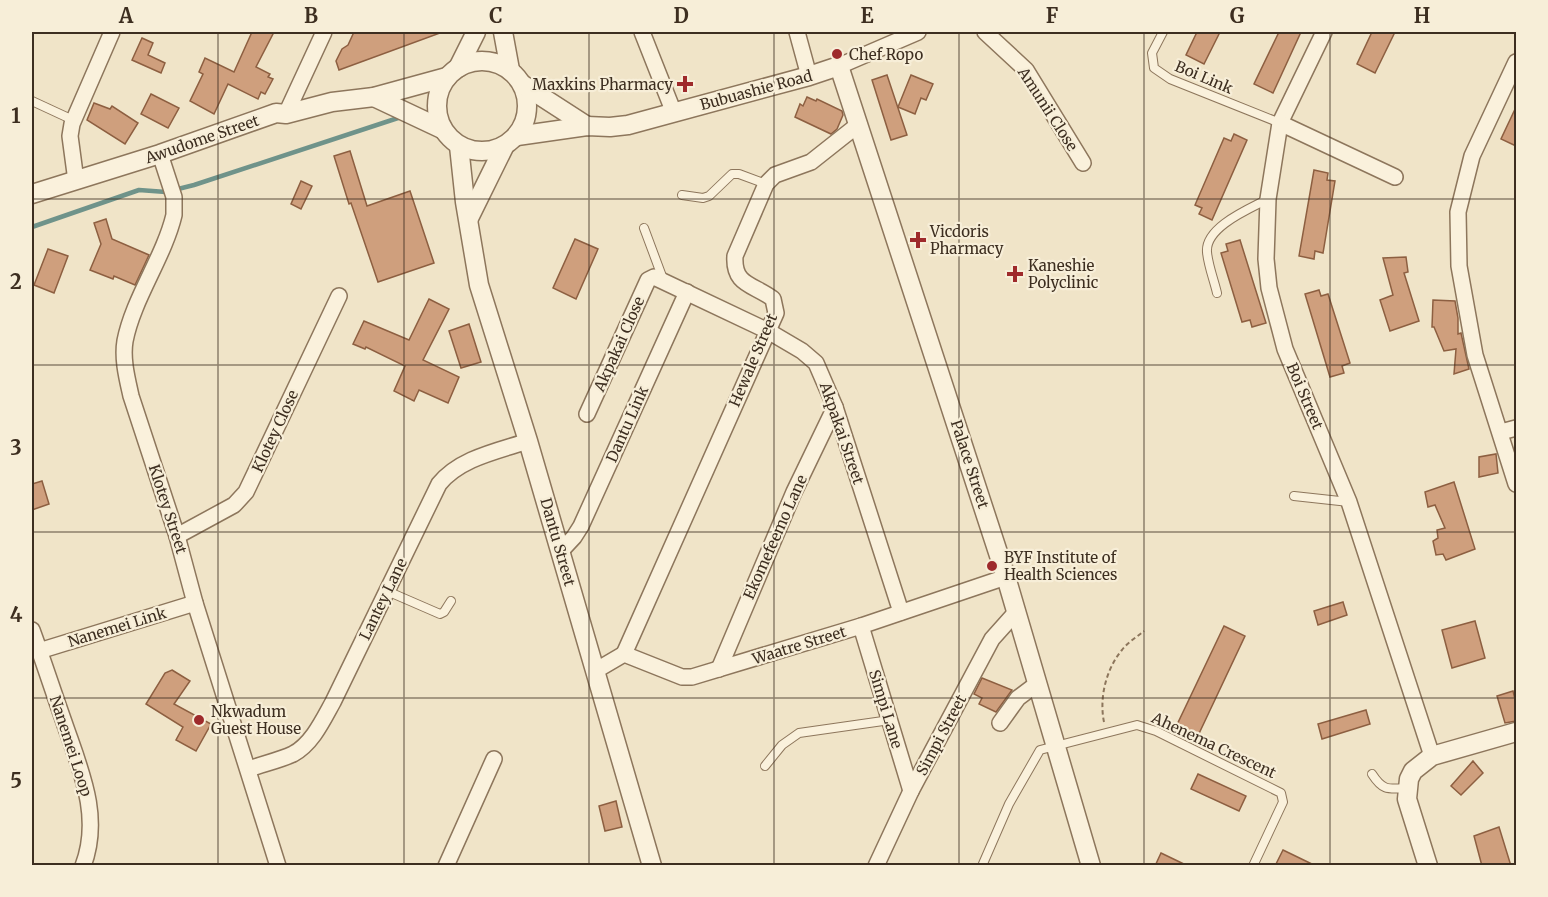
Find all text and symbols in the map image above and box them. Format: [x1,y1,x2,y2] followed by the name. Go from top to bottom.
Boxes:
[118,3,134,28] text: A
[304,3,318,28] text: B
[489,3,503,28] text: C
[673,3,689,28] text: D
[860,3,874,28] text: E
[1046,3,1059,28] text: F
[1230,3,1245,28] text: G
[1414,3,1430,28] text: H
[849,45,923,64] place label: Chef Ropo
[830,47,844,61] marker: Chef Ropo
[1172,56,1236,98] street label: Boi Link
[1013,63,1082,155] street label: Amunii Close
[698,66,814,114] street label: Bubuashie Road
[532,75,673,94] place label: Maxkins Pharmacy
[678,77,692,91] marker: Maxkins Pharmacy
[11,103,21,128] text: 1
[142,111,262,168] street label: Awudome Street
[929,222,1004,258] place label: Vicdoris Pharmacy
[911,233,925,247] marker: Vicdoris Pharmacy
[1028,256,1099,292] place label: Kaneshie Polyclinic
[1006,265,1024,283] marker: Kaneshie Polyclinic
[10,269,22,294] text: 2
[589,293,649,395] street label: Akpakai Close
[725,310,781,410] street label: Hewale Street
[1282,360,1328,432] street label: Boi Street
[815,379,868,487] street label: Akpakai Street
[602,383,652,465] street label: Dantu Link
[248,387,302,475] street label: Klotey Close
[947,417,993,511] street label: Palace Street
[10,435,22,460] text: 3
[145,462,191,556] street label: Klotey Street
[739,472,811,602] street label: Ekomefeemo Lane
[536,496,580,588] street label: Dantu Street
[1004,548,1117,584] place label: BYF Institute of Health Sciences
[355,555,411,643] street label: Lantey Lane
[985,559,999,573] marker: BYF Institute of Health Sciences
[10,602,23,627] text: 4
[66,603,169,651] street label: Nanemei Link
[749,622,848,669] street label: Waatre Street
[865,667,907,751] street label: Simpi Lane
[912,691,970,779] street label: Simpi Street
[46,693,96,799] street label: Nanemei Loop
[211,702,301,738] place label: Nkwadum Guest House
[1148,707,1279,782] street label: Ahenema Crescent
[192,713,206,727] marker: Nkwadum Guest House
[10,768,22,793] text: 5

